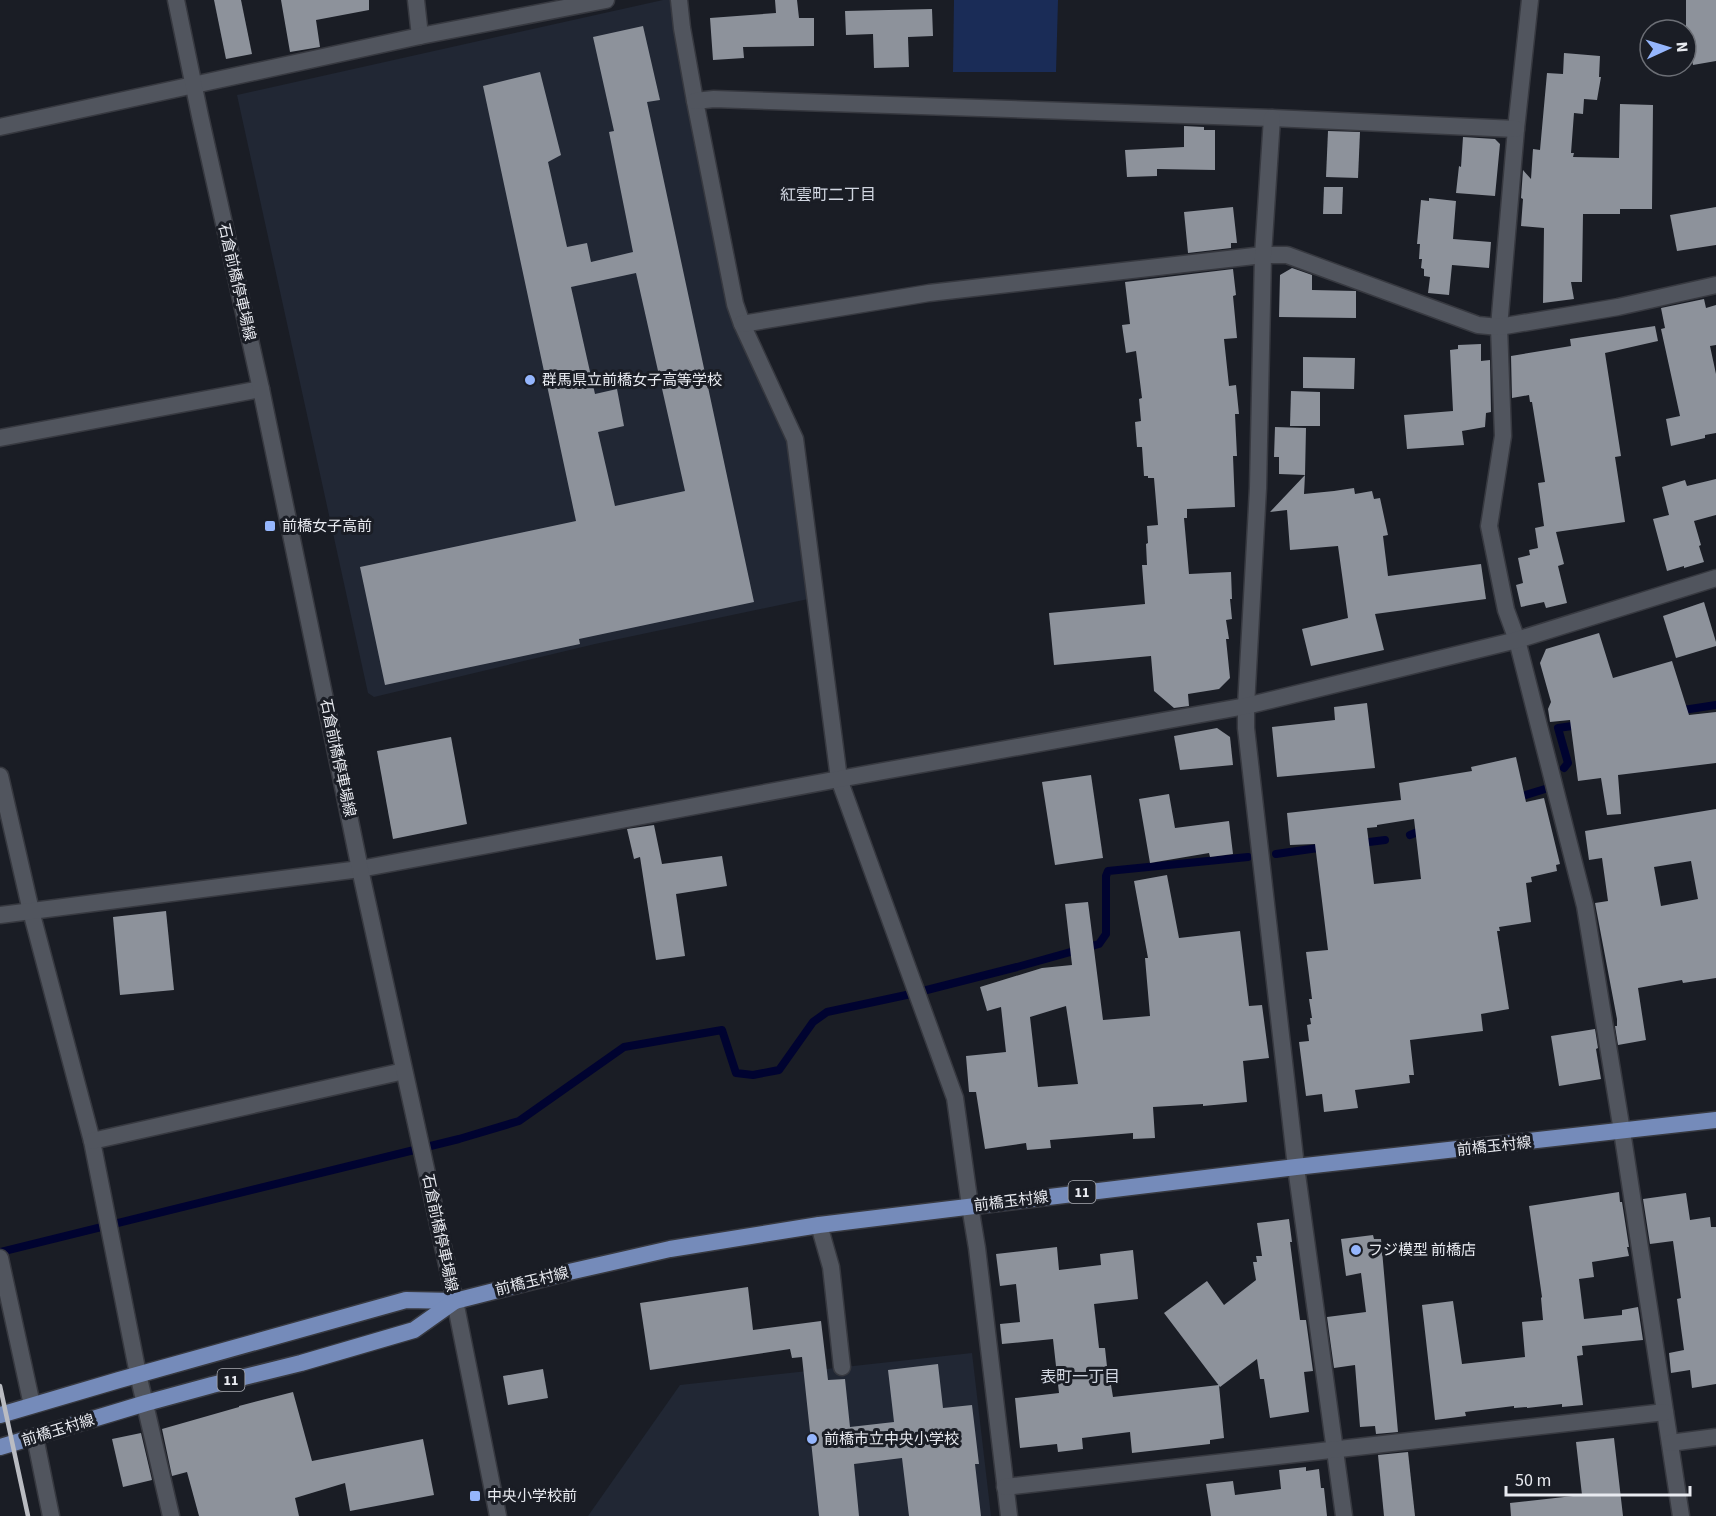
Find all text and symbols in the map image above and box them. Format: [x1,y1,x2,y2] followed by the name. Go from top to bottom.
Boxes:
[1638,18,1698,78] north arrow
[1671,41,1693,53] text: N
[780,184,876,206] district label: 紅雲町二丁目
[213,221,260,343] street label: 石倉前橋停車場線
[542,370,722,391] place label: 群馬県立前橋女子高等学校
[523,373,537,387] marker: 群馬県立前橋女子高等学校
[282,516,372,537] place label: 前橋女子高前
[263,519,277,533] marker: 前橋女子高前
[315,697,360,819] street label: 石倉前橋停車場線
[1456,1132,1532,1161] street label: 前橋玉村線
[417,1172,462,1294] street label: 石倉前橋停車場線
[1068,1181,1096,1203] road number: 11
[973,1187,1050,1216] street label: 前橋玉村線
[1368,1240,1476,1261] place label: フジ模型 前橋店
[1349,1243,1363,1257] marker: フジ模型 前橋店
[493,1262,571,1301] street label: 前橋玉村線
[1040,1366,1120,1388] district label: 表町一丁目
[218,1369,244,1391] road number: 11
[19,1409,97,1451] street label: 前橋玉村線
[824,1429,959,1450] place label: 前橋市立中央小学校
[805,1432,819,1446] marker: 前橋市立中央小学校
[1506,1459,1690,1497] scale bar
[1515,1468,1551,1493] text: 50 m
[487,1486,577,1507] place label: 中央小学校前
[468,1489,482,1503] marker: 中央小学校前

